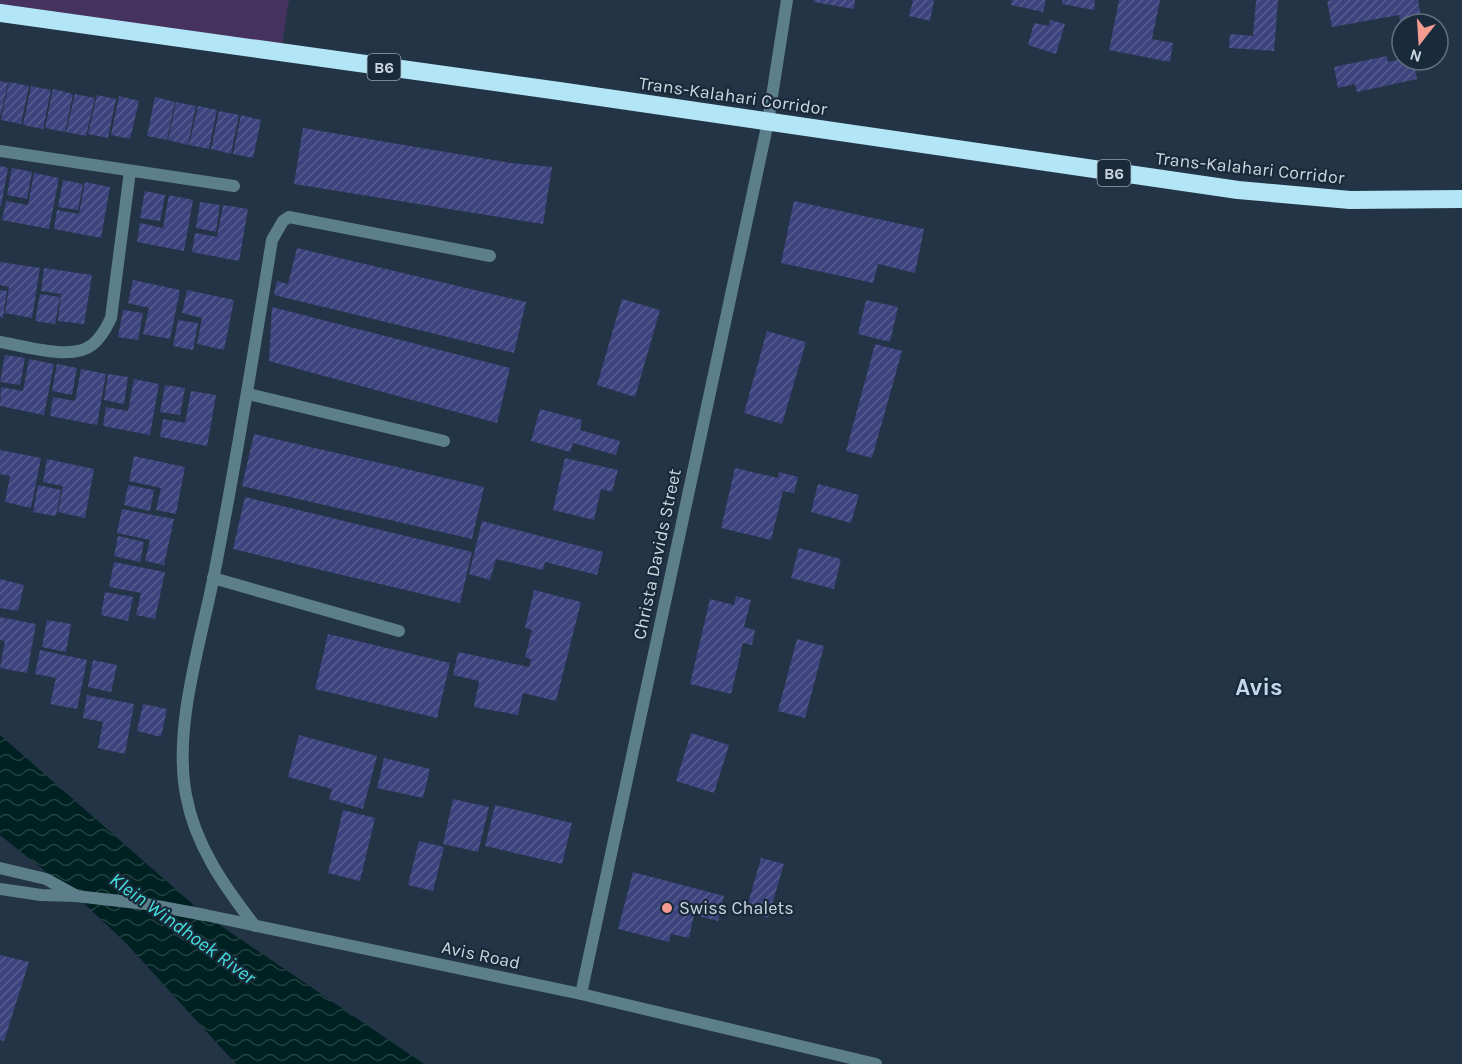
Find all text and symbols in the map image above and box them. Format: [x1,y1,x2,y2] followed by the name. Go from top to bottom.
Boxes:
[1390,12,1450,72] north arrow
[1407,45,1424,67] text: N
[368,54,400,80] road number: B6
[638,72,829,120] street label: Trans-Kalahari Corridor
[1155,147,1346,189] street label: Trans-Kalahari Corridor
[1098,160,1130,186] road number: B6
[628,466,686,641] street label: Christa Davids Street
[1235,673,1283,701] district label: Avis
[105,868,261,990] water label: Klein Windhoek River
[679,897,794,919] place label: Swiss Chalets
[660,901,674,915] marker: Swiss Chalets
[440,936,522,974] street label: Avis Road

